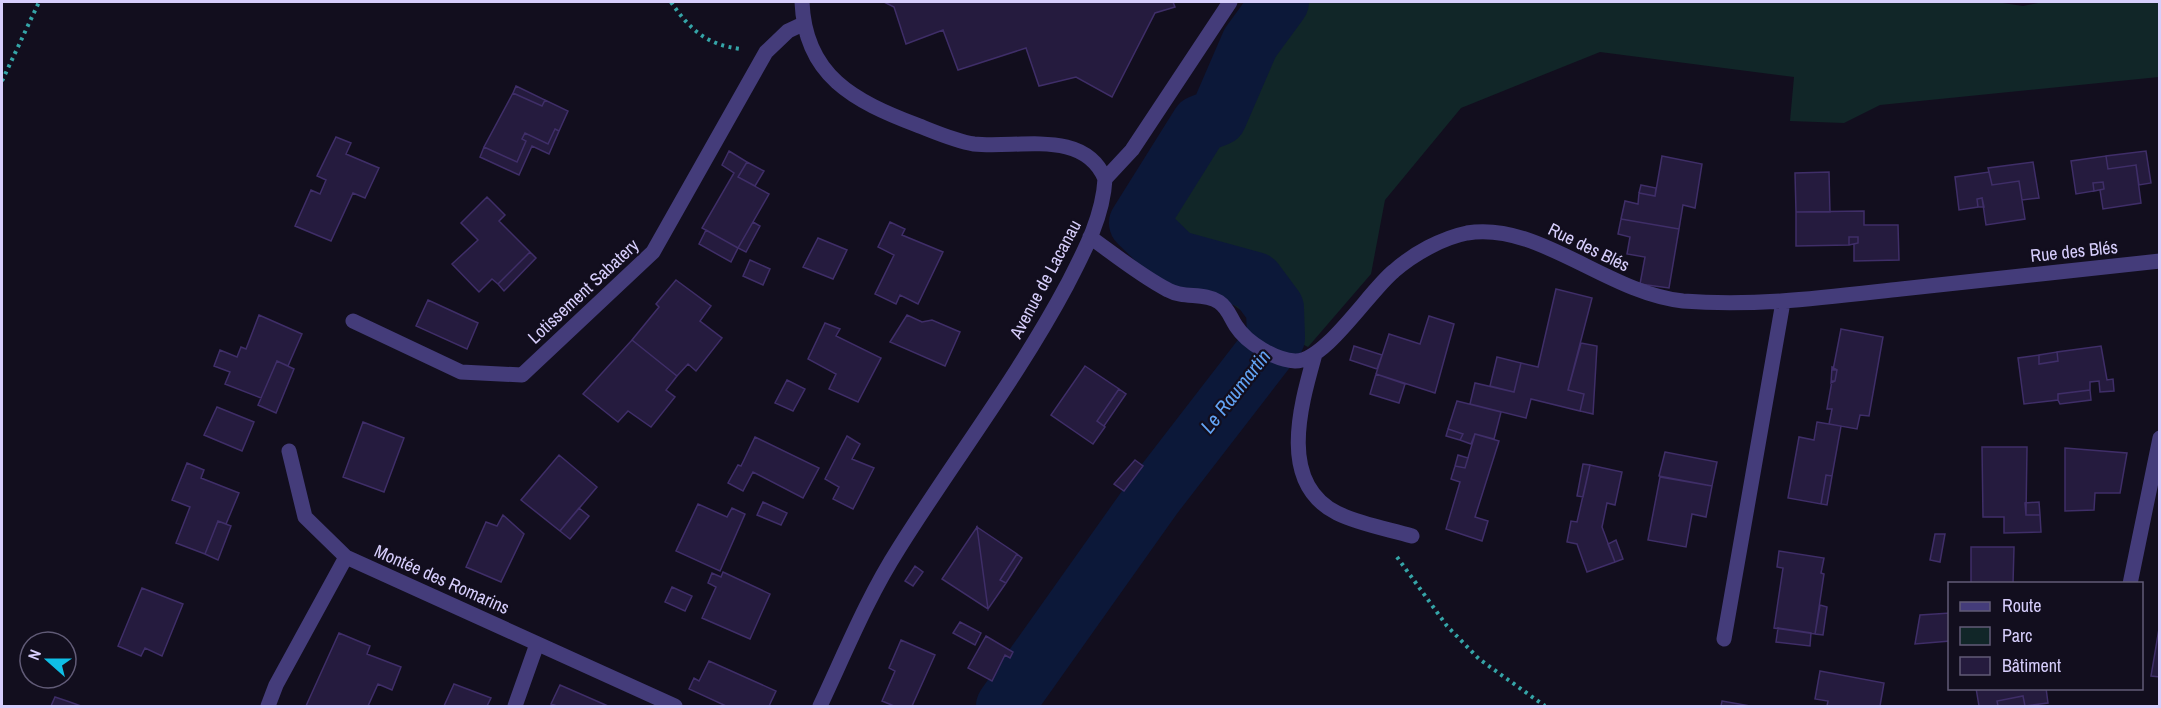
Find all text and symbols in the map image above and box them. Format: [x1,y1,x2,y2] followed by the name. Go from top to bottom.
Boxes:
[1003,215,1087,344] street label: Avenue de Lacanau
[1544,217,1634,277] street label: Rue des Blés
[522,232,644,349] street label: Lotissement Sabatery
[2029,234,2119,268] street label: Rue des Blés
[1194,344,1276,438] water label: Le Raumartin
[371,538,513,620] street label: Montée des Romarins
[1948,582,2143,690] legend
[2002,593,2041,618] text: Route
[2002,623,2032,648] text: Parc
[18,630,78,690] north arrow
[22,646,46,663] text: N
[2002,653,2061,678] text: Bâtiment

